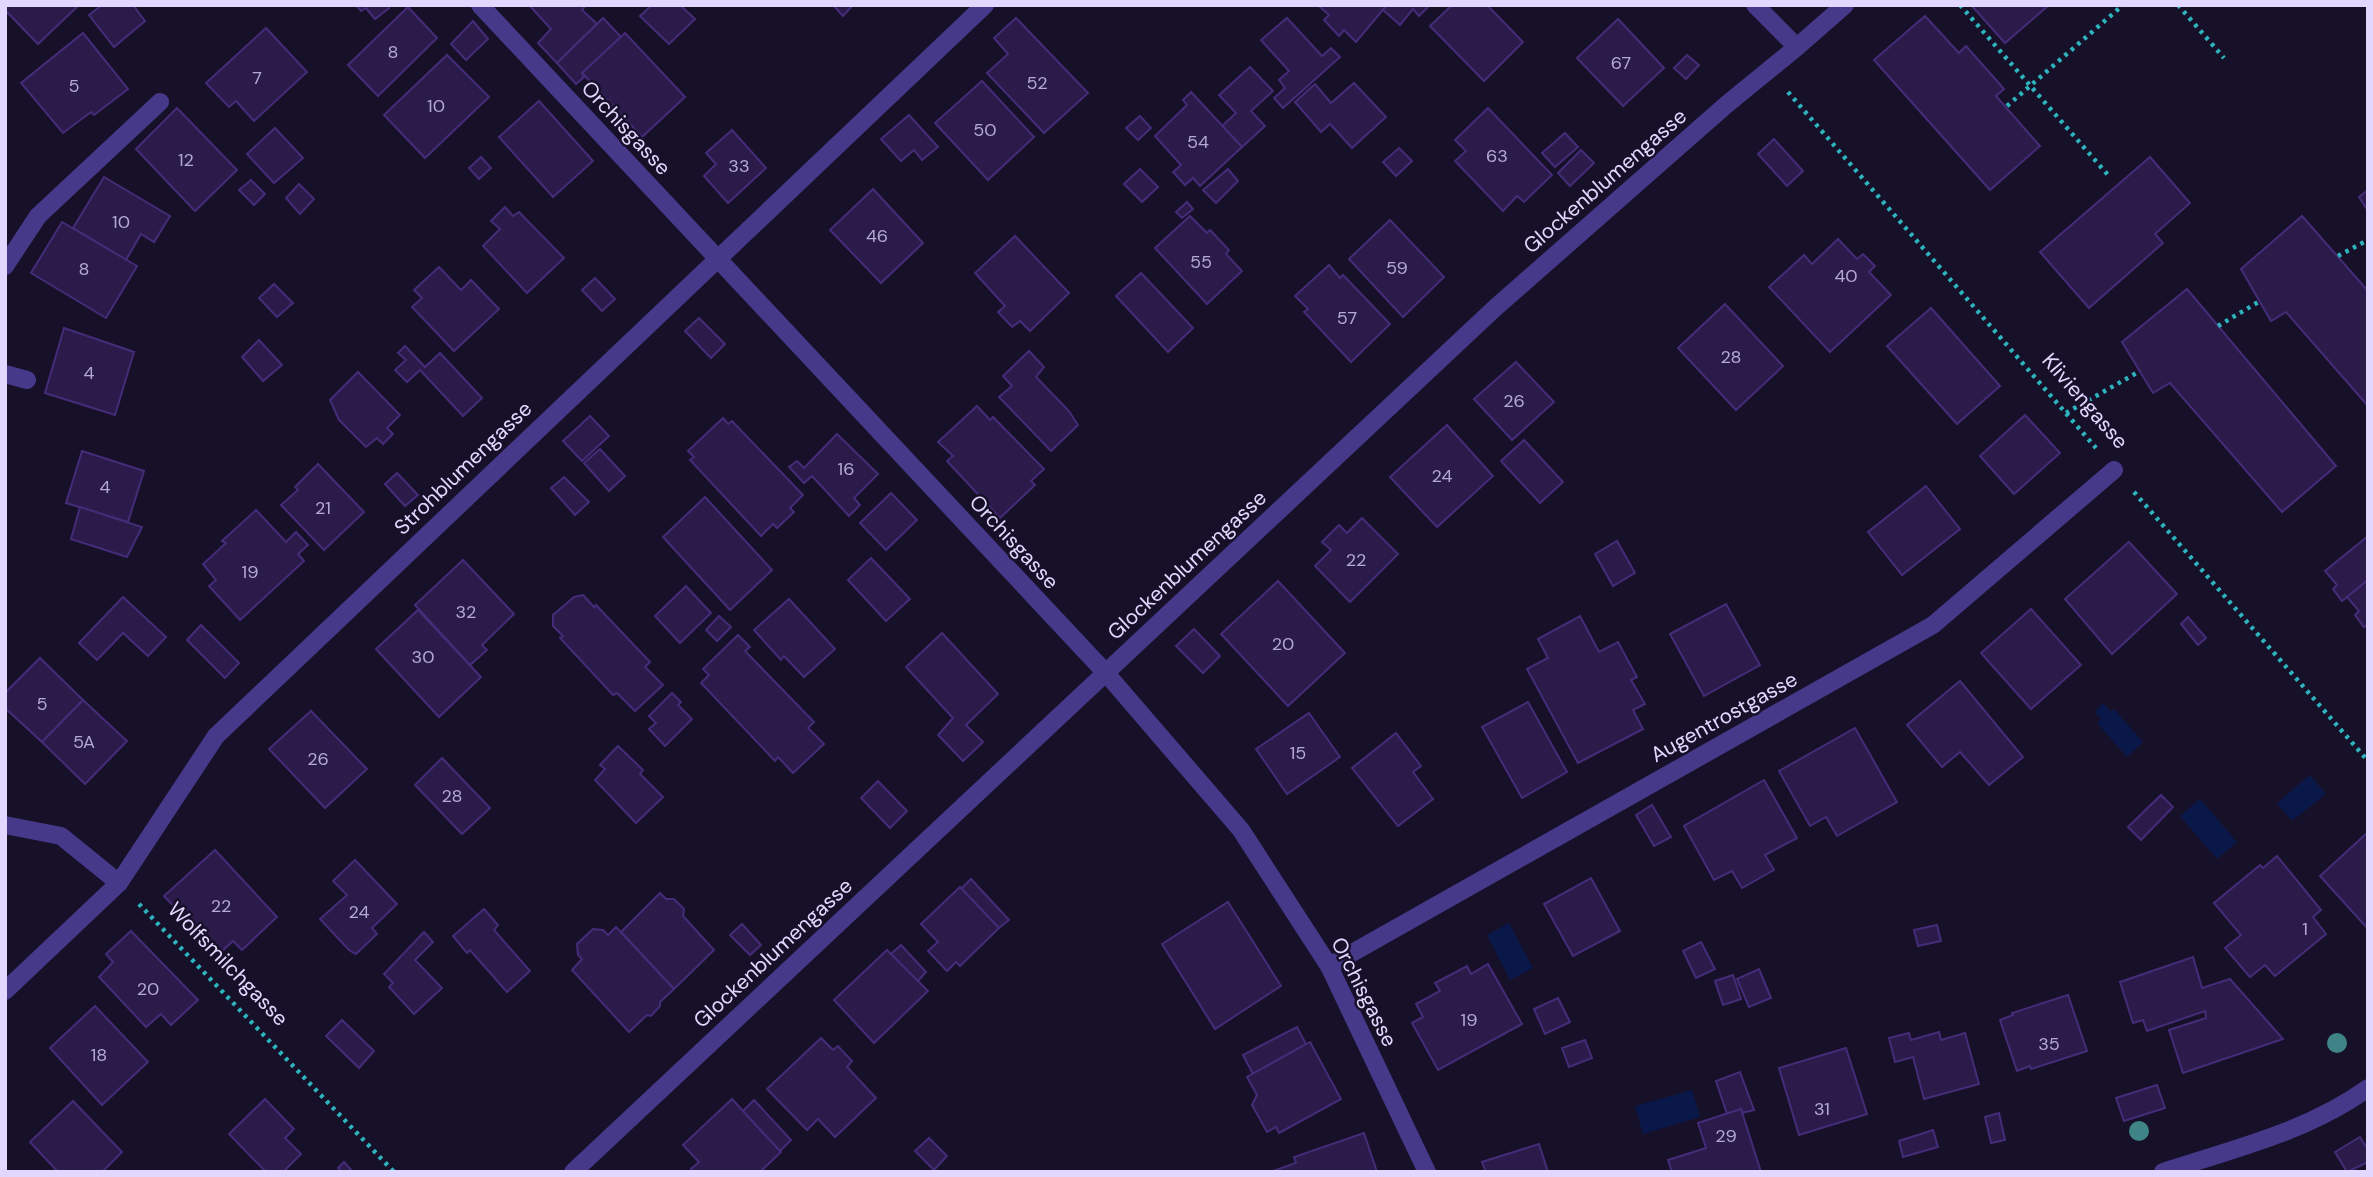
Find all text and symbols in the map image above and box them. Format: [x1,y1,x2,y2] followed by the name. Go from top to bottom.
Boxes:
[388,40,398,64] house number: 8
[1611,51,1631,75] house number: 67
[252,66,262,90] house number: 7
[1026,71,1048,95] house number: 52
[69,74,79,98] house number: 5
[575,75,677,181] street label: Orchisgasse
[427,94,445,118] house number: 10
[1517,102,1693,260] street label: Glockenblumengasse
[973,118,997,142] house number: 50
[1187,130,1209,154] house number: 54
[1486,144,1508,168] house number: 63
[178,148,194,172] house number: 12
[728,154,750,178] house number: 33
[112,210,130,234] house number: 10
[866,224,888,248] house number: 46
[1190,250,1212,274] house number: 55
[1386,256,1408,280] house number: 59
[79,257,89,281] house number: 8
[1834,264,1858,288] house number: 40
[1337,306,1357,330] house number: 57
[1720,345,1742,369] house number: 28
[2036,347,2134,455] street label: Kliviengasse
[84,361,95,385] house number: 4
[1503,389,1525,413] house number: 26
[388,395,538,541] street label: Strohblumengasse
[838,457,854,481] house number: 16
[1432,464,1453,488] house number: 24
[100,475,111,499] house number: 4
[1102,484,1273,646] street label: Glockenblumengasse
[963,489,1065,595] street label: Orchisgasse
[315,496,331,520] house number: 21
[1346,548,1366,572] house number: 22
[242,560,258,584] house number: 19
[455,600,477,624] house number: 32
[1272,632,1294,656] house number: 20
[412,645,434,669] house number: 30
[1646,665,1802,769] street label: Augentrostgasse
[37,692,47,716] house number: 5
[73,730,95,754] house number: 5A
[1290,741,1306,765] house number: 15
[307,747,329,771] house number: 26
[441,784,463,808] house number: 28
[688,872,859,1034] street label: Glockenblumengasse
[211,894,231,918] house number: 22
[162,896,295,1032] street label: Wolfsmilchgasse
[349,900,370,924] house number: 24
[2302,917,2308,941] house number: 1
[1324,932,1404,1052] street label: Orchisgasse
[137,977,159,1001] house number: 20
[1461,1008,1477,1032] house number: 19
[2038,1032,2060,1056] house number: 35
[91,1043,107,1067] house number: 18
[1814,1097,1830,1121] house number: 31
[1715,1124,1737,1148] house number: 29

